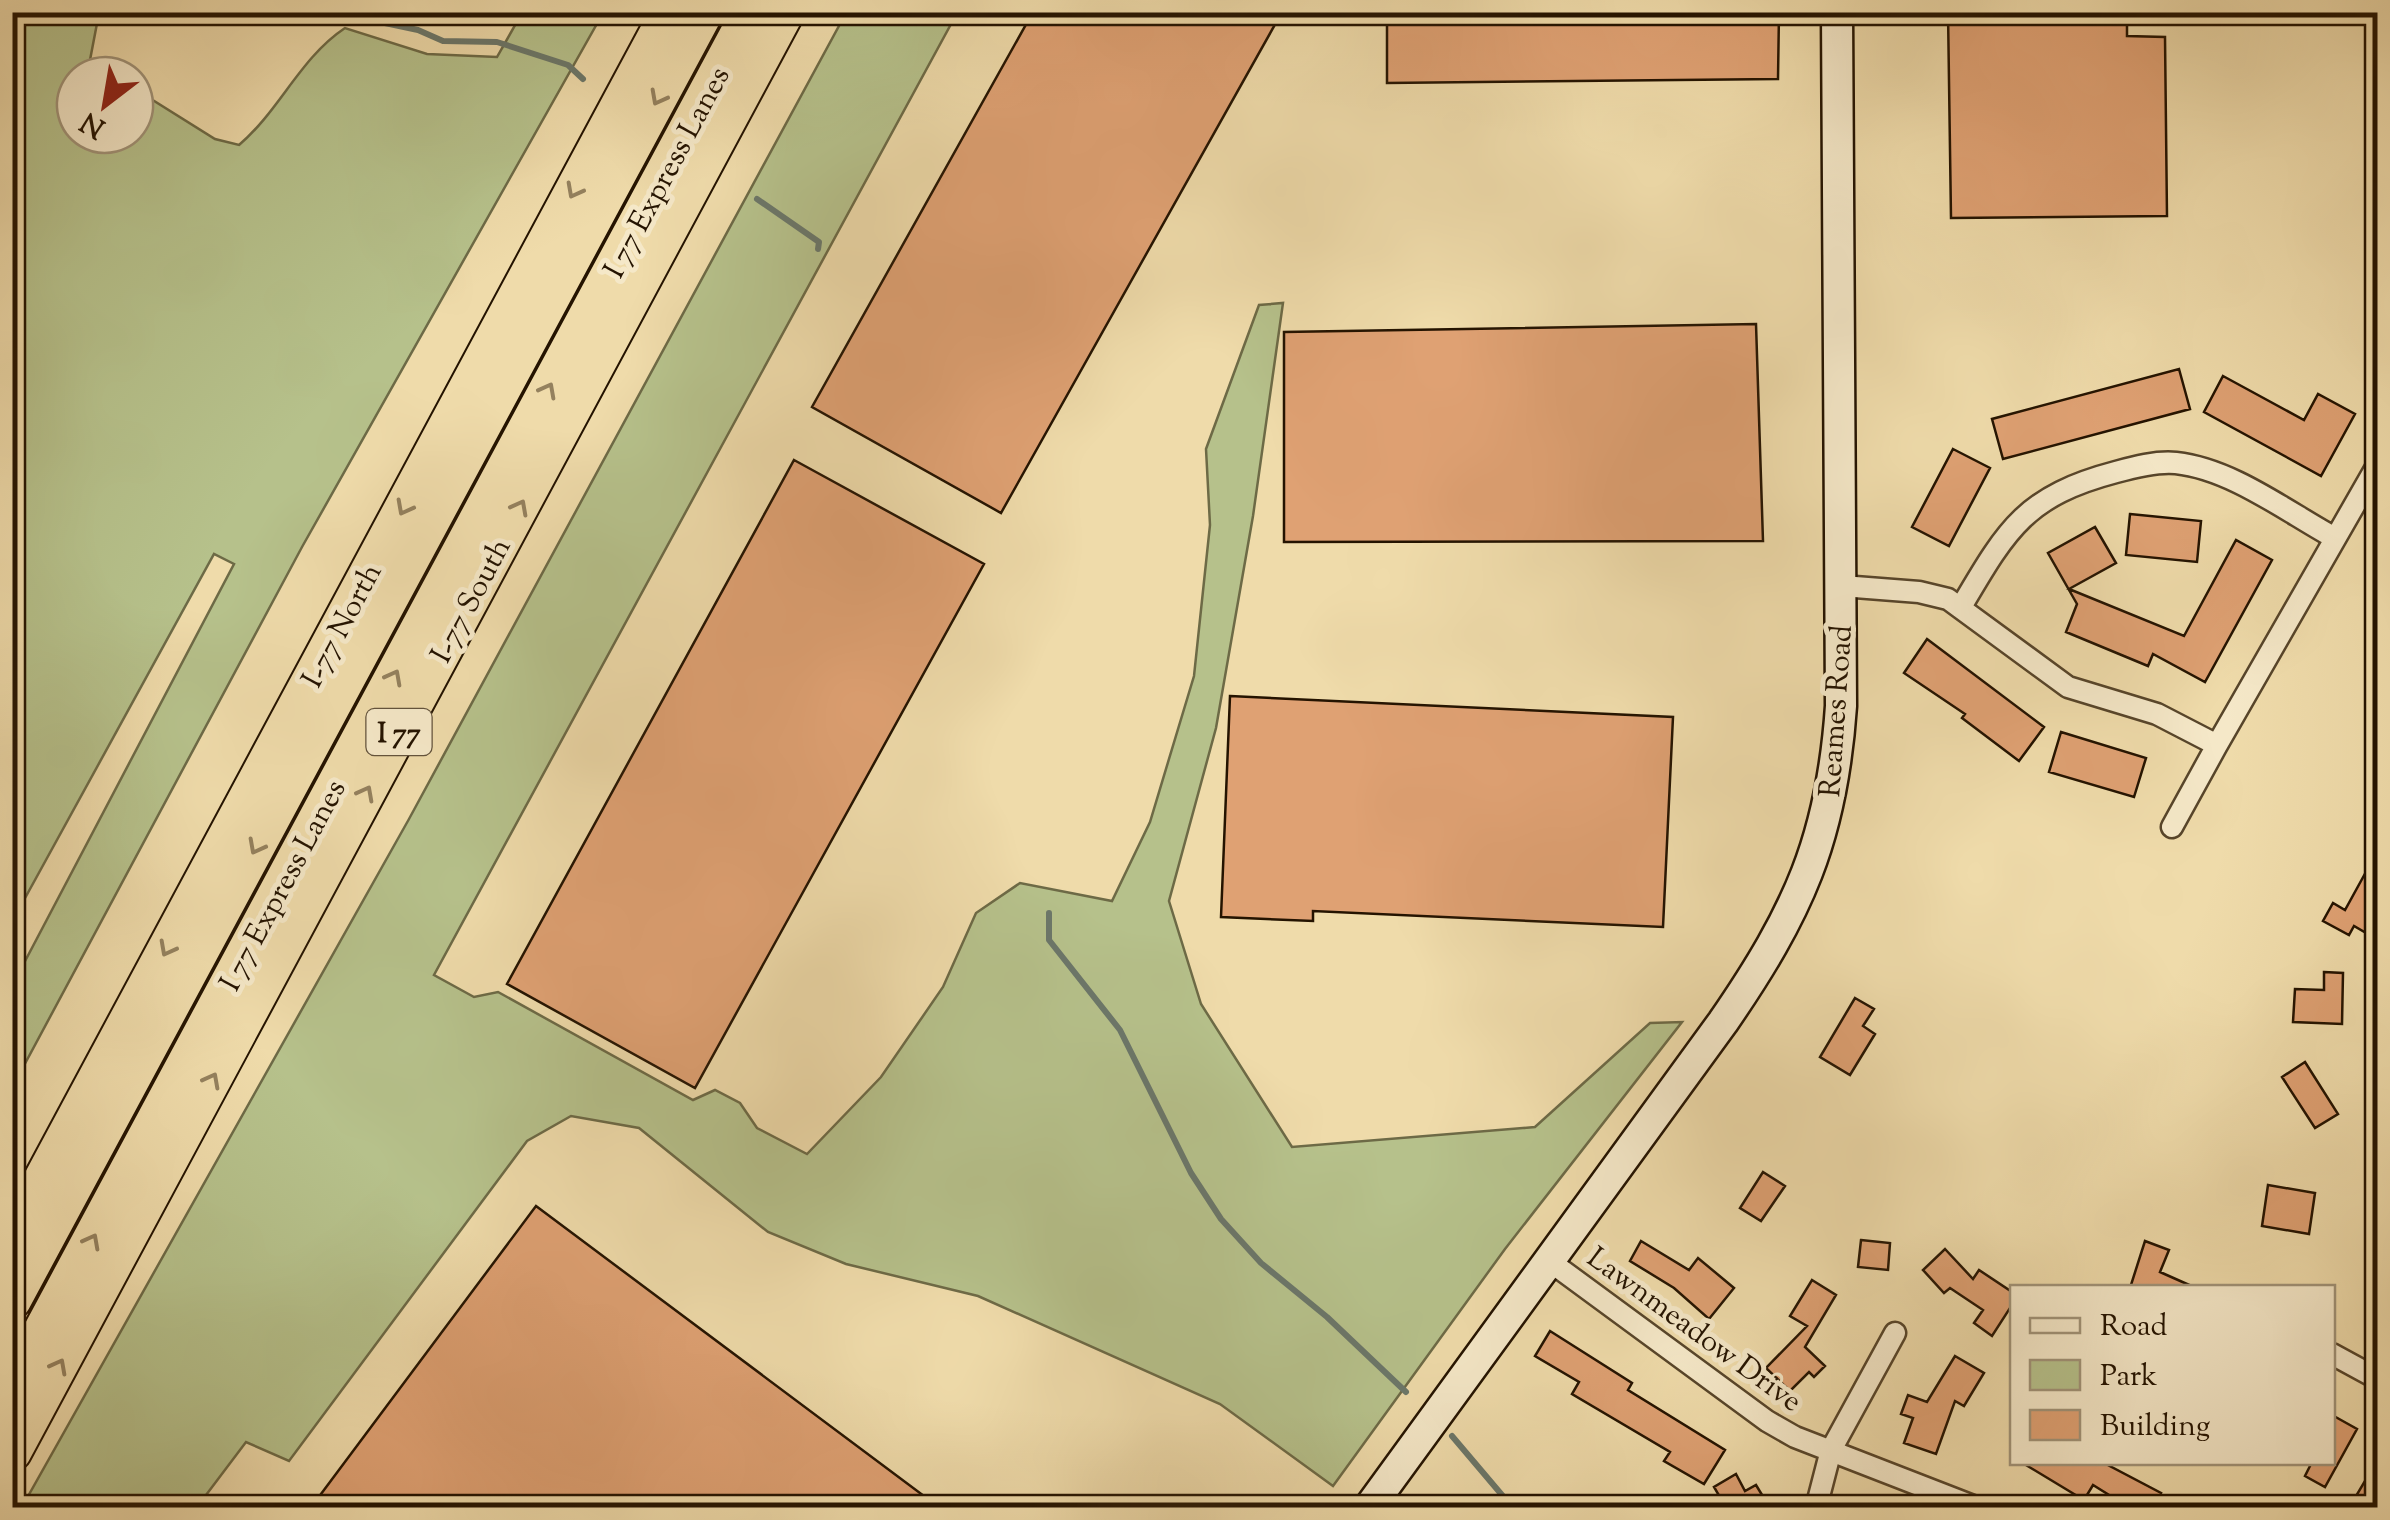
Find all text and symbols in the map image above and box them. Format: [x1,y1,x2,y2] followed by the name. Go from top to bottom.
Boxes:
[55,55,155,155] north arrow
[594,60,742,287] street label: I 77 Express Lanes
[650,88,670,106] one-way arrow
[74,101,114,147] text: N
[567,180,586,198] one-way arrow
[536,383,555,401] one-way arrow
[396,498,416,516] one-way arrow
[507,500,527,518] one-way arrow
[421,531,523,671] street label: I-77 South
[292,556,394,696] street label: I-77 North
[1810,624,1865,799] street label: Reames Road
[382,669,402,687] one-way arrow
[366,709,432,755] road number: I 77
[210,773,358,1000] street label: I 77 Express Lanes
[354,786,373,804] one-way arrow
[248,837,268,855] one-way arrow
[160,938,179,956] one-way arrow
[200,1072,220,1090] one-way arrow
[79,1233,99,1251] one-way arrow
[1577,1238,1810,1424] street label: Lawnmeadow Drive
[2010,1285,2335,1465] legend
[2100,1306,2167,1349] text: Road
[2100,1356,2157,1399] text: Park
[46,1359,66,1377] one-way arrow
[2100,1406,2210,1449] text: Building

